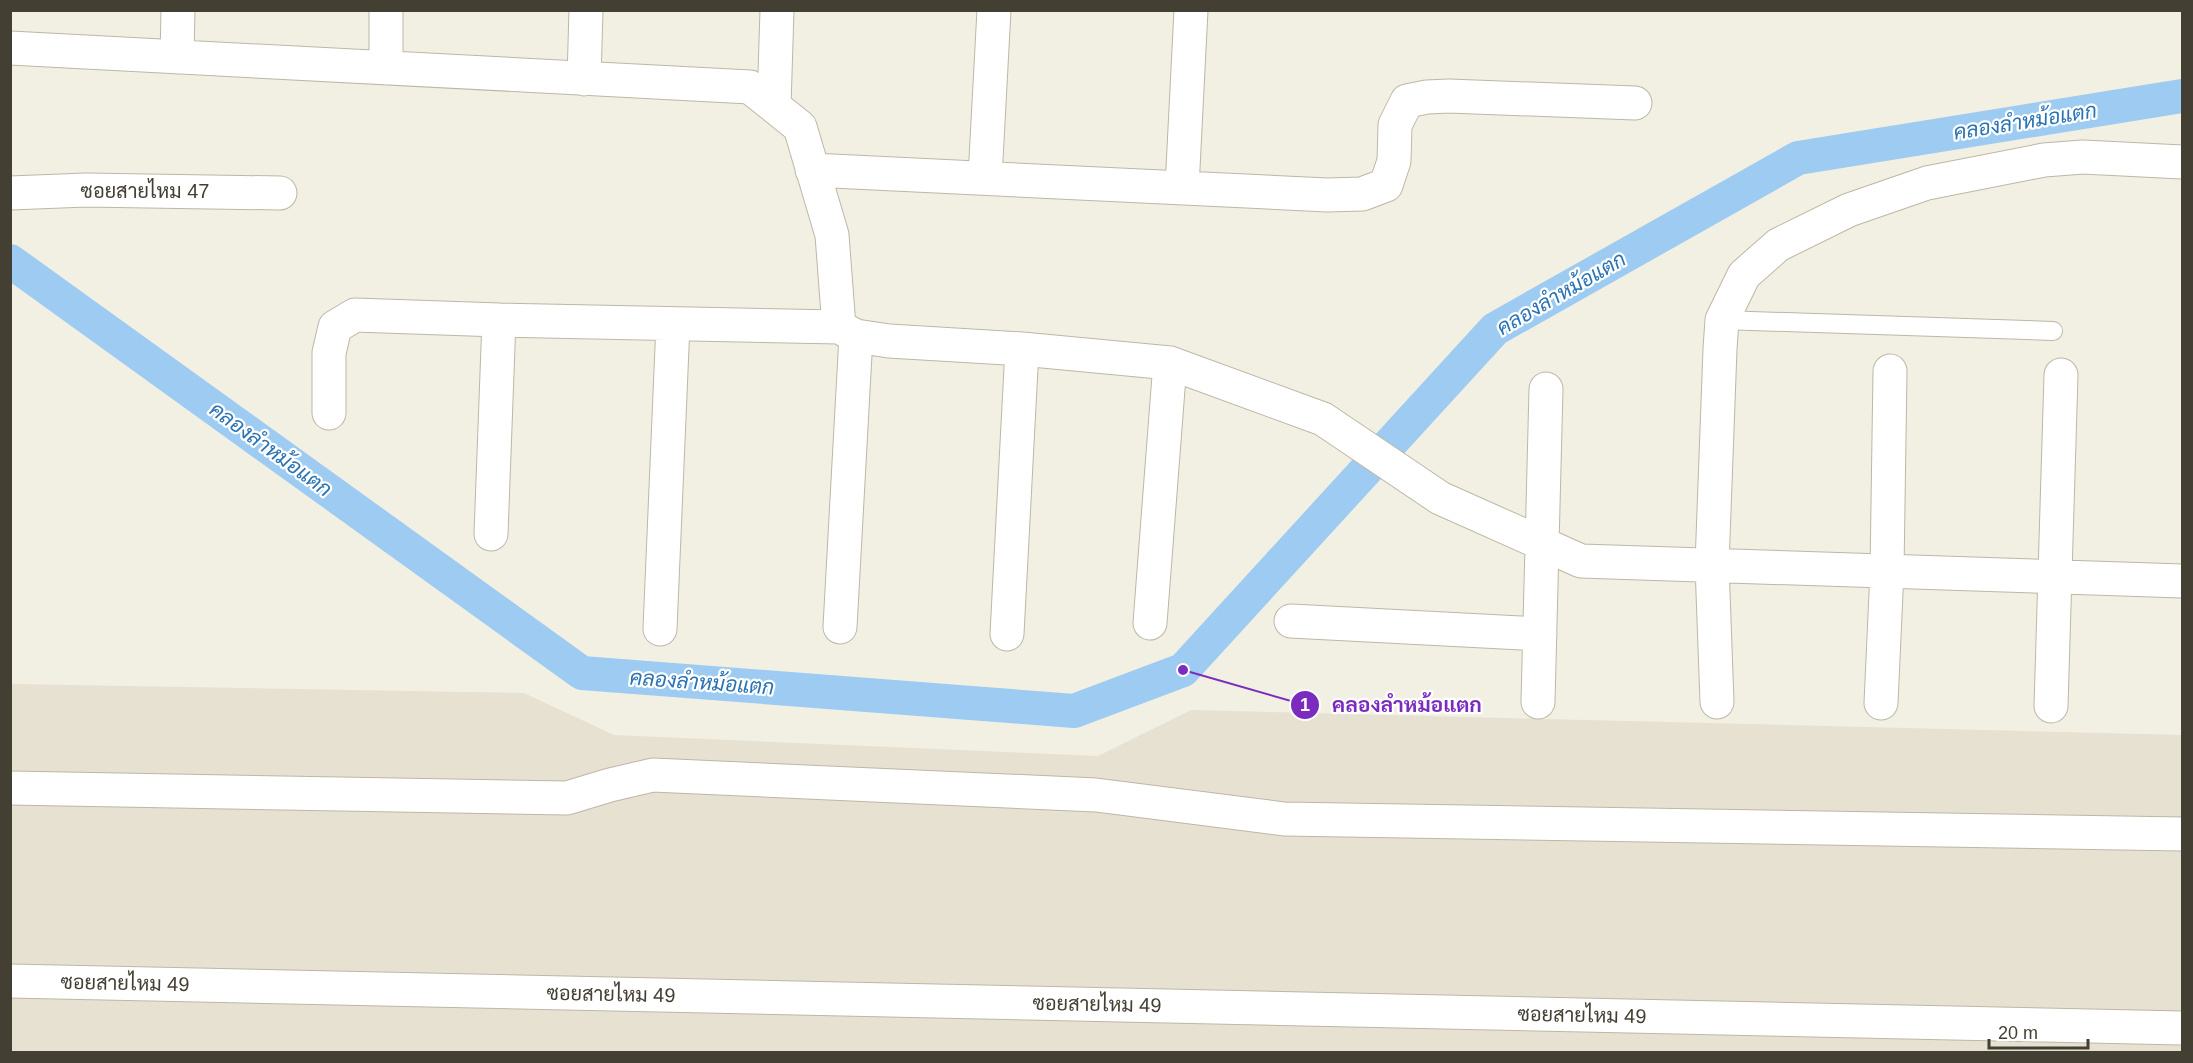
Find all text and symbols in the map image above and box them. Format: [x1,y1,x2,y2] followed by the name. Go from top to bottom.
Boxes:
[1952,97,2098,144] water label: คลองลำหม้อแตก
[81,178,209,202] street label: ซอยสายไหม 47
[1492,246,1629,339] water label: คลองลำหม้อแตก
[206,396,337,501] water label: คลองลำหม้อแตก
[629,664,775,699] water label: คลองลำหม้อแตก
[1290,685,1494,724] callout: คลองลำหม้อแตก
[1332,692,1482,716] text: คลองลำหม้อแตก
[1300,695,1310,715] text: 1
[60,969,190,995] street label: ซอยสายไหม 49
[546,980,676,1006] street label: ซอยสายไหม 49
[1032,990,1162,1016] street label: ซอยสายไหม 49
[1517,1001,1647,1027] street label: ซอยสายไหม 49
[1989,1012,2088,1050] scale bar
[1998,1023,2038,1043] text: 20 m

